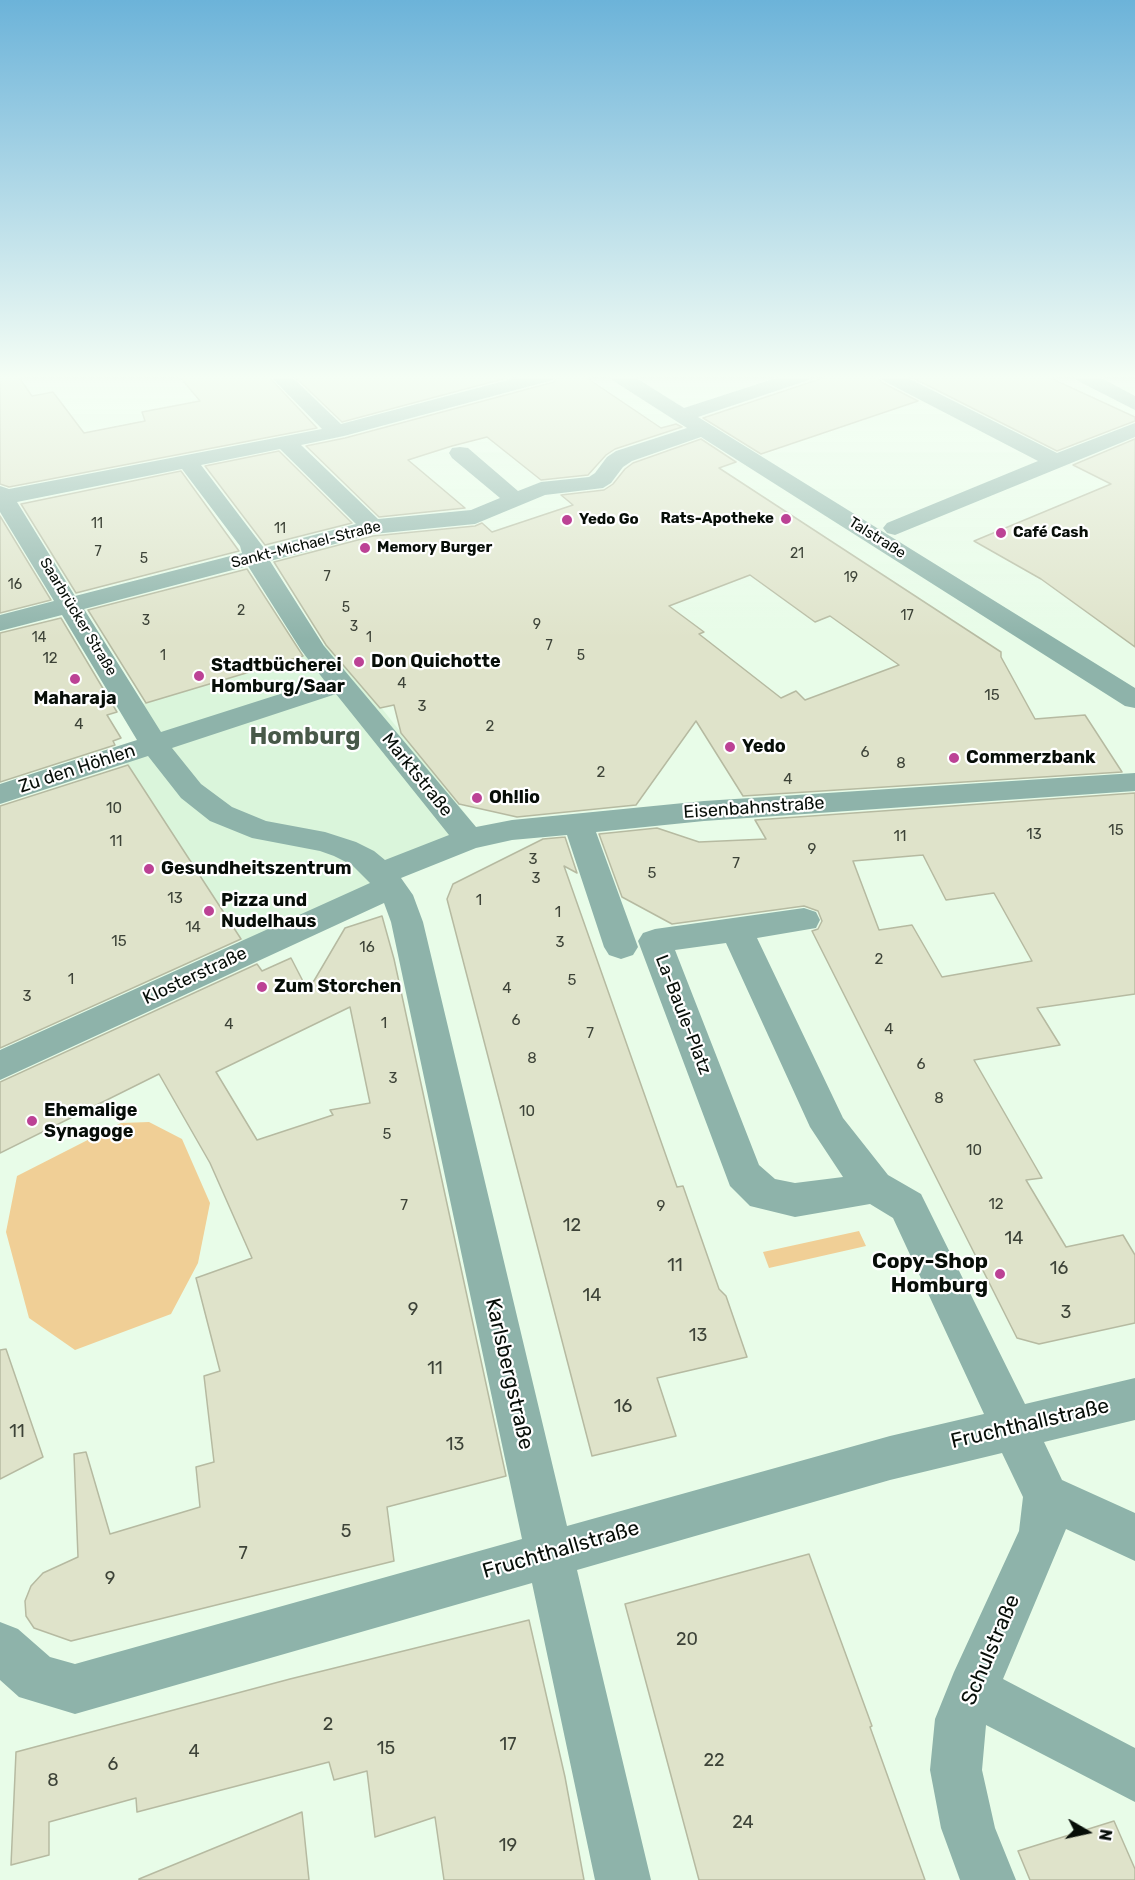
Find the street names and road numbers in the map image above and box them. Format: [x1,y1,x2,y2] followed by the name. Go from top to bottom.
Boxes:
[845,513,909,563] street label: Talstraße
[229,518,383,572] street label: Sankt-Michael-Straße
[36,555,120,679] street label: Saarbrücker Straße
[377,729,457,821] street label: Marktstraße
[16,740,138,798] street label: Zu den Höhlen
[683,792,825,824] street label: Eisenbahnstraße
[140,943,250,1009] street label: Klosterstraße
[650,952,716,1078] street label: La-Baule-Platz
[479,1296,539,1452] street label: Karlsbergstraße
[948,1393,1112,1455] street label: Fruchthallstraße
[480,1516,642,1584] street label: Fruchthallstraße
[956,1591,1026,1709] street label: Schulstraße

